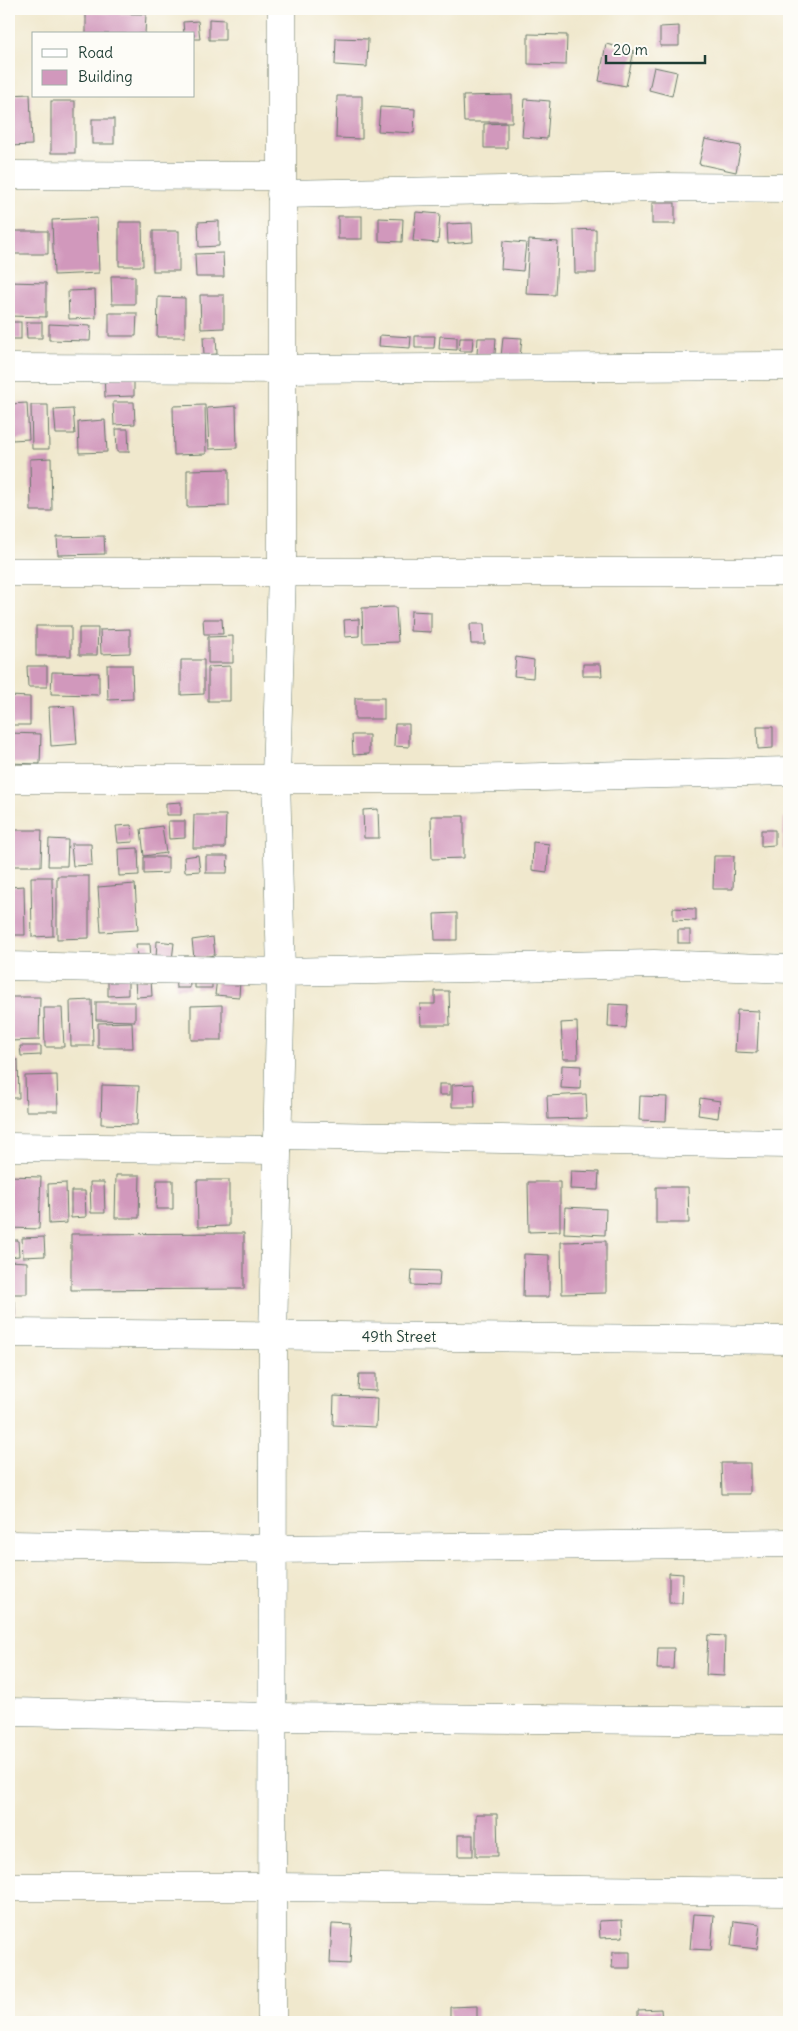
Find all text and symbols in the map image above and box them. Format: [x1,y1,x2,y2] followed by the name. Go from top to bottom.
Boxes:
[32,32,195,98] legend
[606,32,704,64] scale bar
[613,40,648,59] text: 20 m
[78,43,113,62] text: Road
[78,67,133,86] text: Building
[362,1327,436,1346] street label: 49th Street

